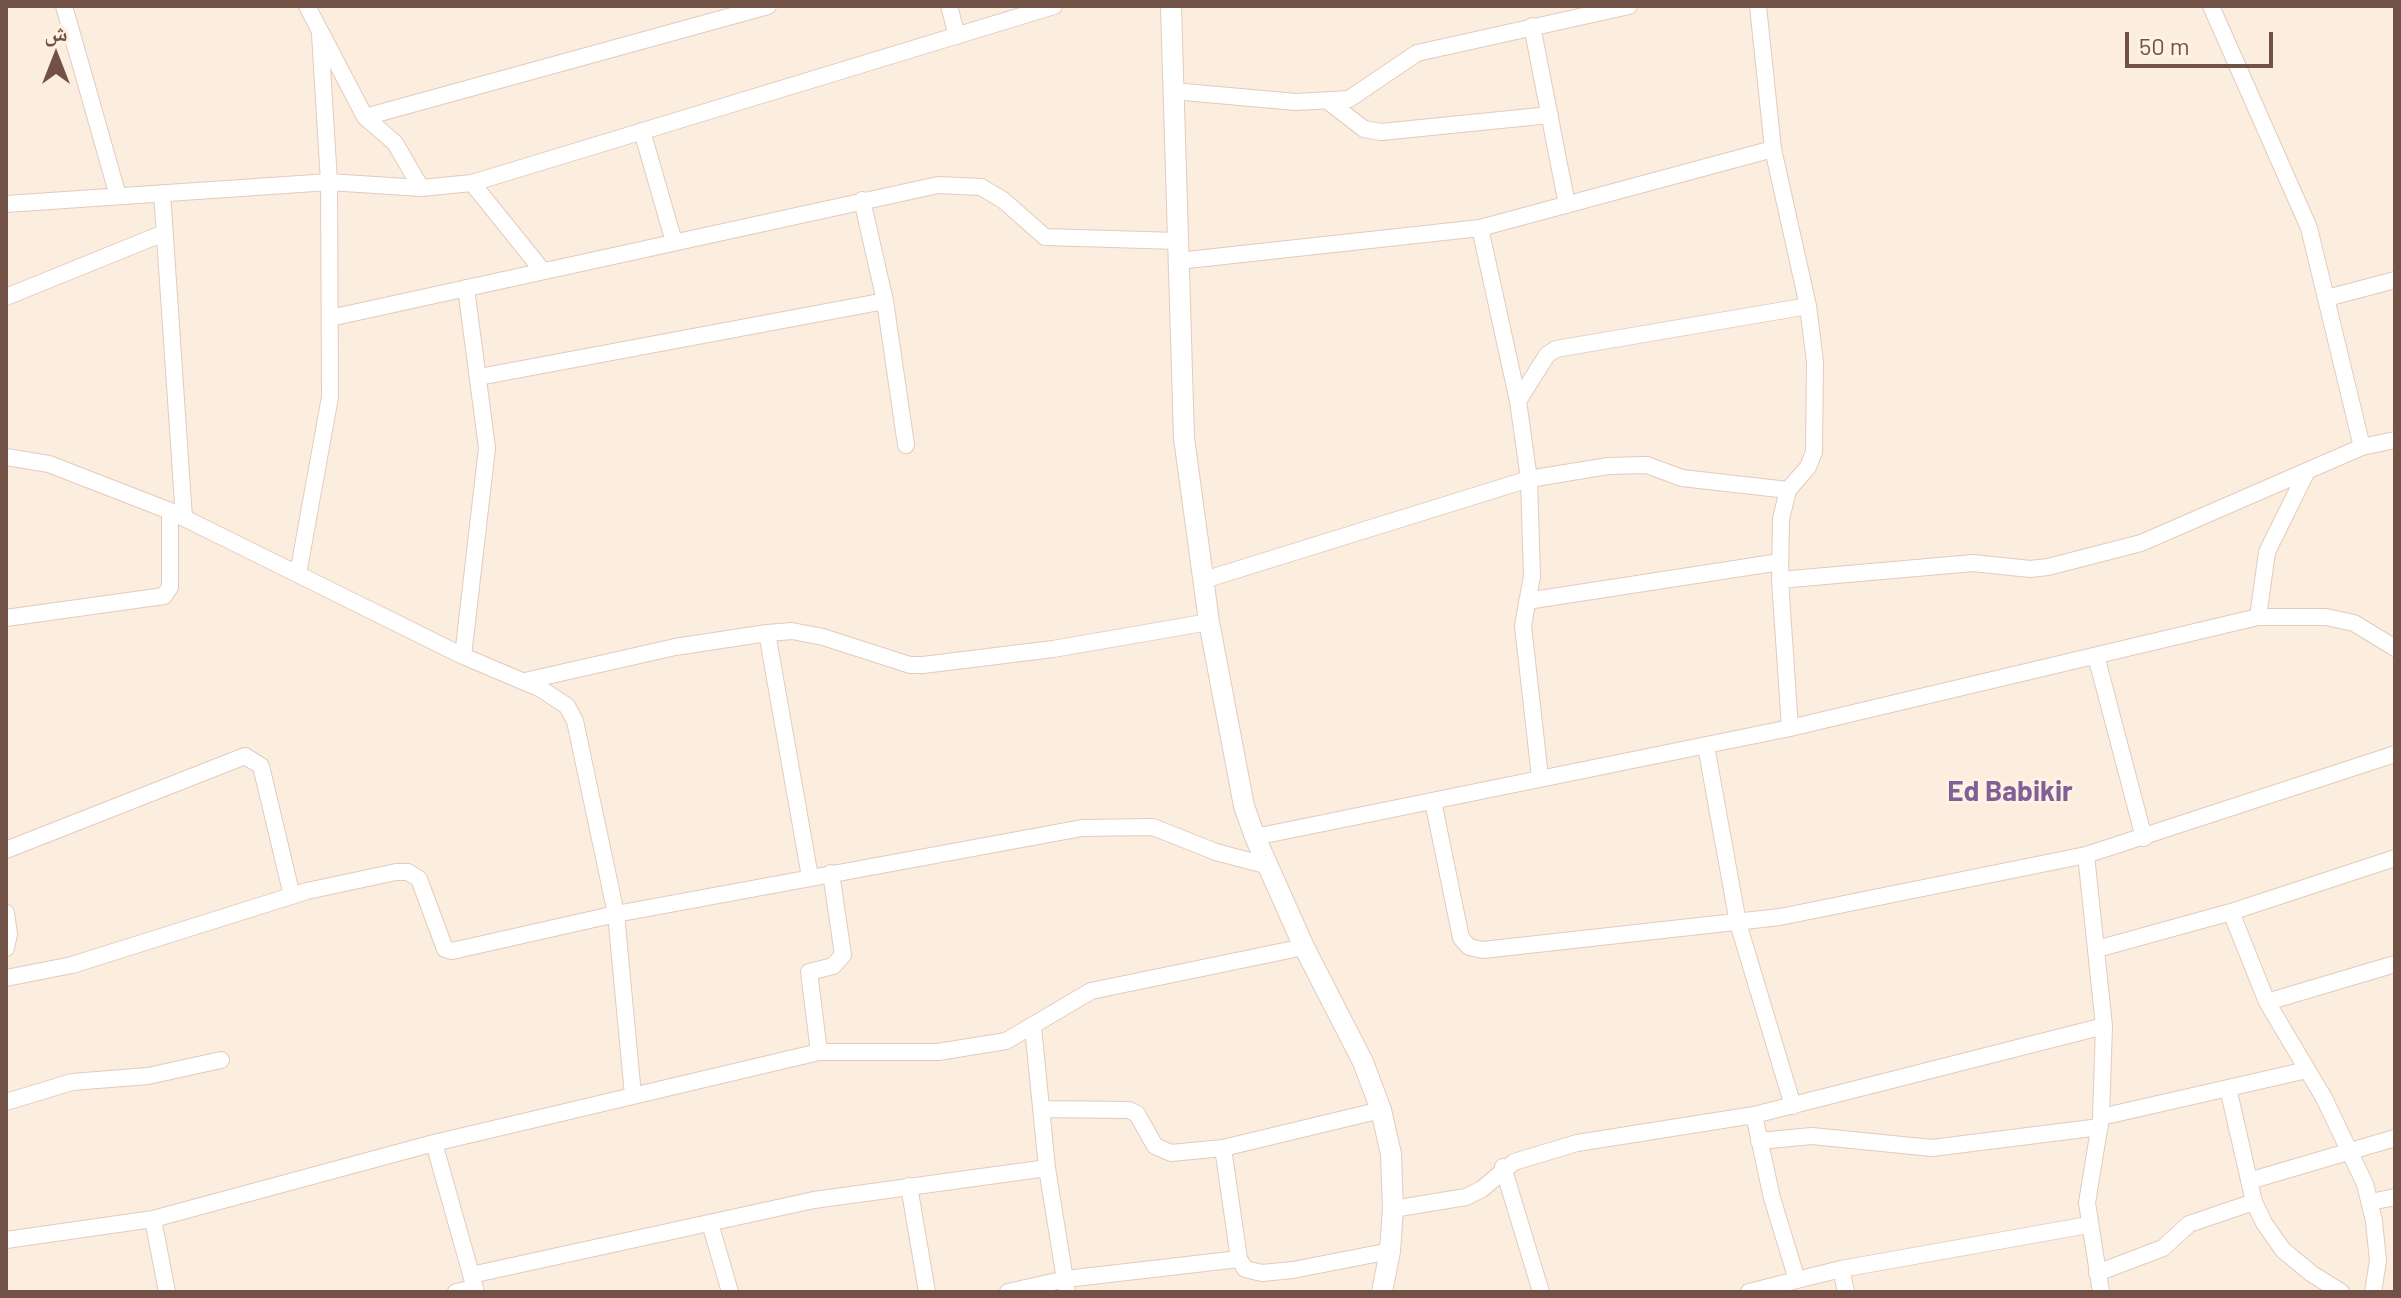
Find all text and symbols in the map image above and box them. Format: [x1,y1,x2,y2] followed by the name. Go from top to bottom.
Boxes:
[16,16,96,96] north arrow
[2129,16,2277,66] scale bar
[44,19,68,45] text: ش
[2139,31,2190,60] text: 50 m
[1947,775,2073,809] district label: Ed Babikir

